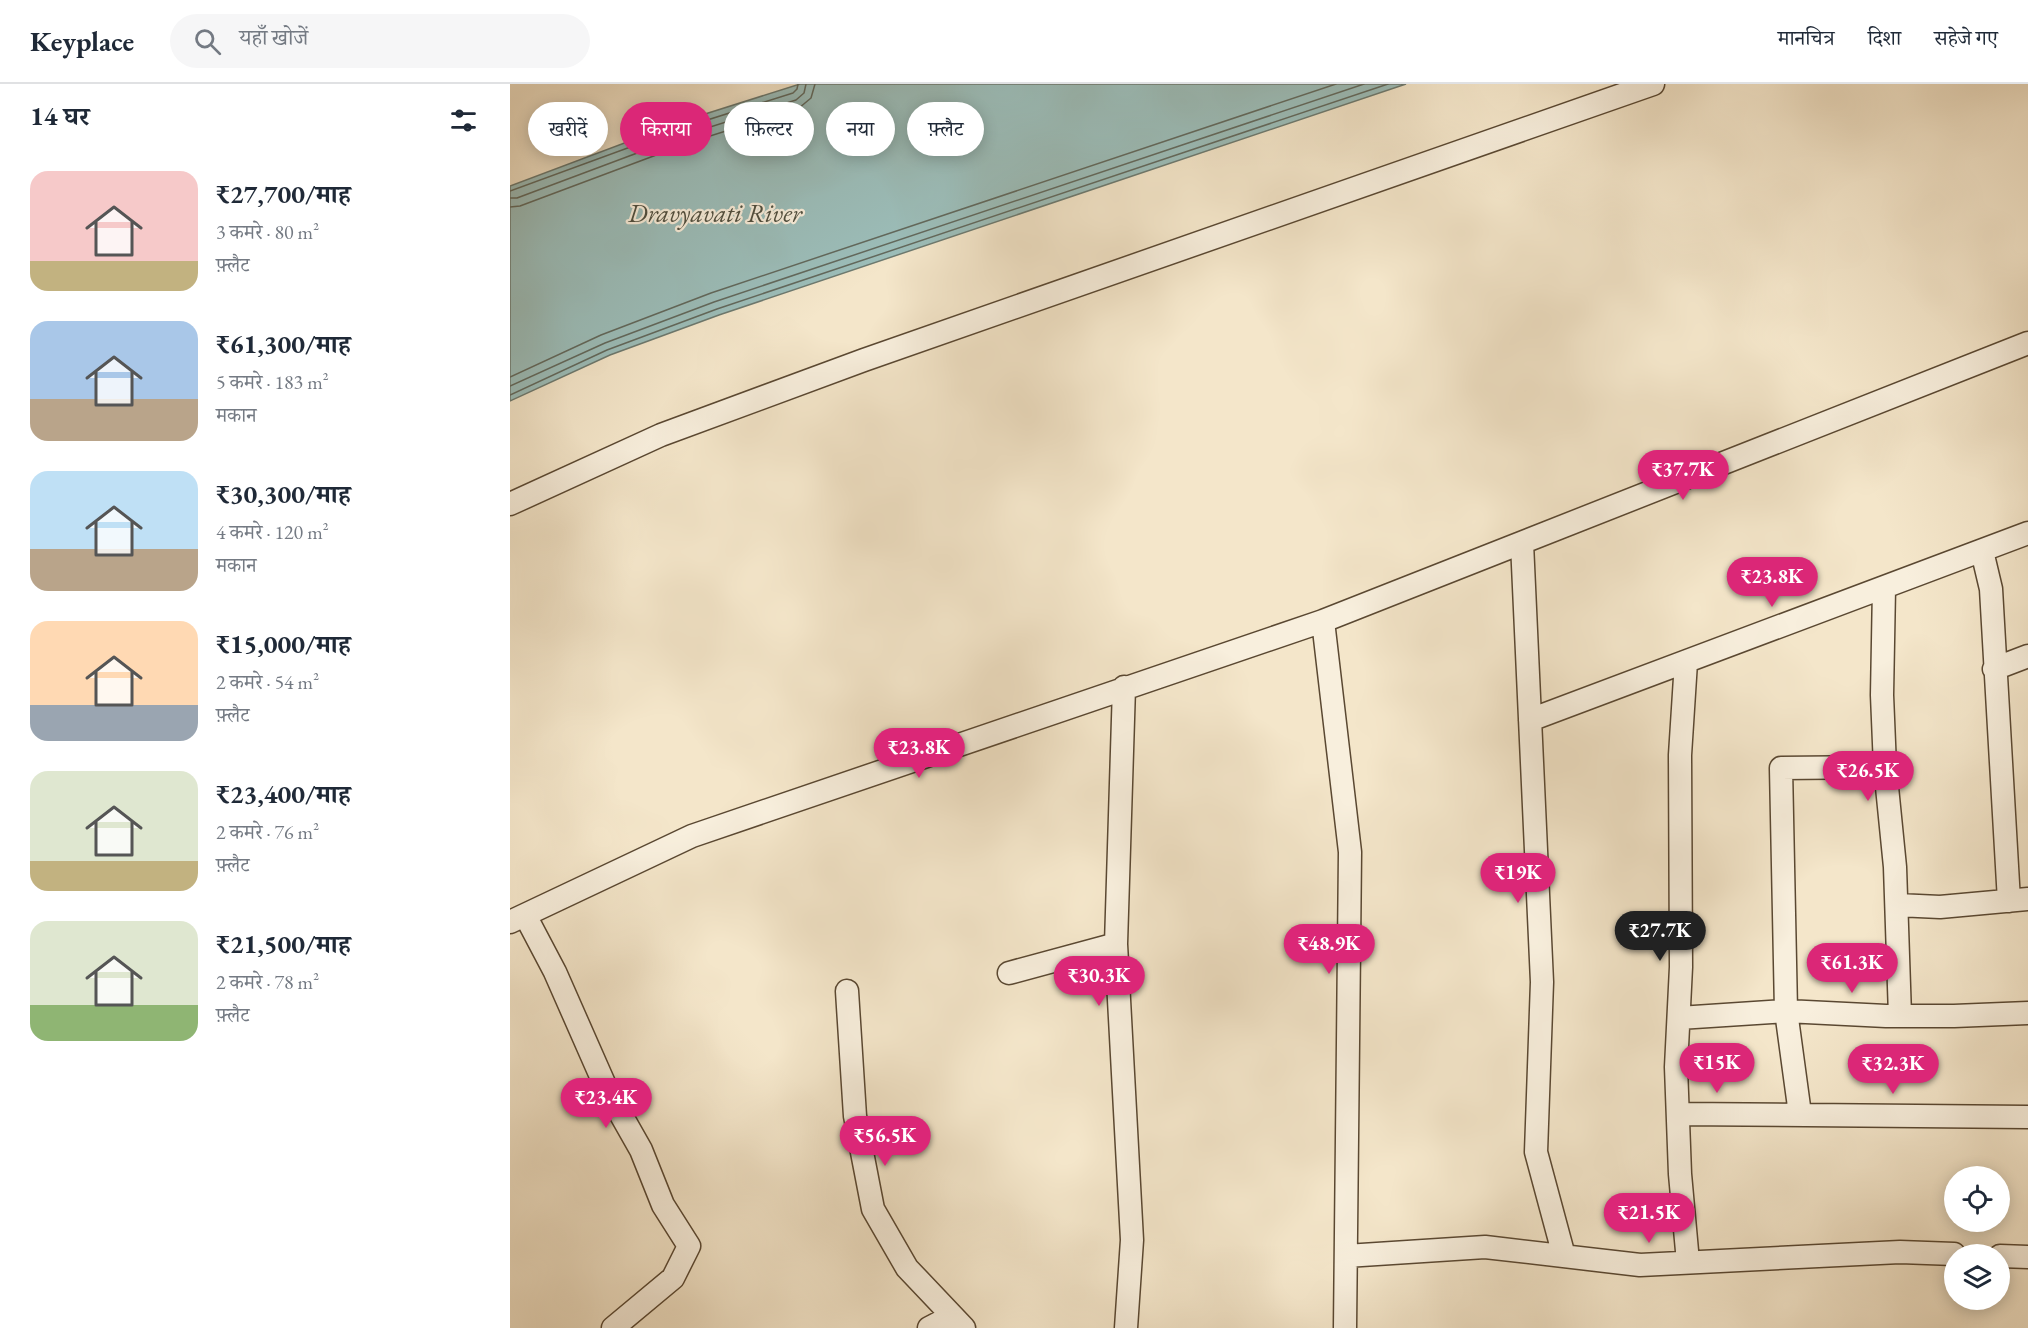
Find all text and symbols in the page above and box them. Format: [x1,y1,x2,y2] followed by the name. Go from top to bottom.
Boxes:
[170,14,590,68] search box
[30,23,134,59] text: Keyplace
[239,23,308,52] text: यहाँ खोजें
[1778,24,1835,51] text: मानचित्र
[1868,24,1901,51] text: दिशा
[1934,24,1998,51] text: सहेजे गए
[191,25,224,58] icon: search
[30,99,90,133] text: 14 घर
[528,102,608,156] chip: खरीदें
[620,102,712,156] chip: किराया
[724,102,814,156] chip: फ़िल्टर
[826,102,895,156] chip: नया
[907,102,984,156] chip: फ़्लैट
[447,104,480,137] icon: filters
[216,177,351,211] text: ₹27,700/माह
[78,195,150,267] icon: home
[627,196,803,230] water label: Dravyavati River
[216,219,319,245] text: 3 कमरे · 80 m²
[216,252,249,278] text: फ़्लैट
[216,327,351,361] text: ₹61,300/माह
[78,345,150,417] icon: home
[216,369,329,395] text: 5 कमरे · 183 m²
[216,402,257,428] text: मकान
[1634,450,1732,501] pin: ₹37.7K
[1652,456,1714,482] text: ₹37.7K
[216,477,351,511] text: ₹30,300/माह
[78,495,150,567] icon: home
[216,519,329,545] text: 4 कमरे · 120 m²
[216,552,257,578] text: मकान
[1723,557,1821,608] pin: ₹23.8K
[1741,563,1803,589] text: ₹23.8K
[216,627,351,661] text: ₹15,000/माह
[78,645,150,717] icon: home
[216,669,319,695] text: 2 कमरे · 54 m²
[216,702,249,728] text: फ़्लैट
[870,728,968,779] pin: ₹23.8K
[888,734,950,760] text: ₹23.8K
[1819,751,1917,802] pin: ₹26.5K
[1837,757,1899,783] text: ₹26.5K
[216,777,351,811] text: ₹23,400/माह
[78,795,150,867] icon: home
[216,819,319,845] text: 2 कमरे · 76 m²
[216,852,249,878] text: फ़्लैट
[1482,853,1554,904] pin: ₹19K
[1495,859,1541,885] text: ₹19K
[1611,911,1709,962] pin: ₹27.7K
[1629,917,1691,943] text: ₹27.7K
[1280,924,1378,975] pin: ₹48.9K
[216,927,351,961] text: ₹21,500/माह
[1298,930,1360,956] text: ₹48.9K
[1803,943,1901,994] pin: ₹61.3K
[78,945,150,1017] icon: home
[1821,949,1883,975] text: ₹61.3K
[1050,956,1148,1007] pin: ₹30.3K
[1068,962,1130,988] text: ₹30.3K
[216,969,319,995] text: 2 कमरे · 78 m²
[216,1002,249,1028] text: फ़्लैट
[1681,1043,1753,1094] pin: ₹15K
[1844,1044,1942,1095] pin: ₹32.3K
[1694,1049,1740,1075] text: ₹15K
[1862,1050,1924,1076] text: ₹32.3K
[557,1078,655,1129] pin: ₹23.4K
[575,1084,637,1110] text: ₹23.4K
[836,1116,934,1167] pin: ₹56.5K
[854,1122,916,1148] text: ₹56.5K
[1944,1166,2010,1310] map controls
[1944,1166,2010,1232] button: locate
[1600,1193,1698,1244] pin: ₹21.5K
[1618,1199,1680,1225] text: ₹21.5K
[1944,1244,2010,1310] button: layers

